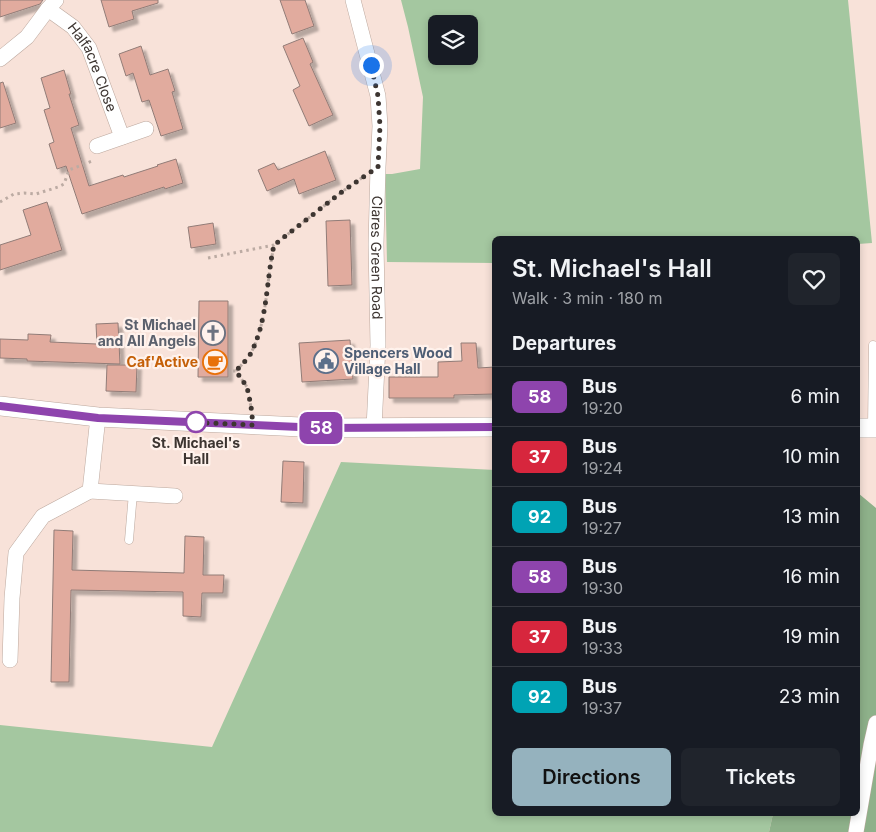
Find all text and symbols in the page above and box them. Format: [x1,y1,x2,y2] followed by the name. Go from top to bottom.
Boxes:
[428,15,478,65] map controls
[428,15,478,65] button: layers
[65,19,121,114] street label: Halfacre Close
[359,53,384,78] your location
[368,196,386,320] street label: Clares Green Road
[788,253,840,305] button: heart
[512,254,712,283] text: St. Michael's Hall
[512,288,663,308] text: Walk · 3 min · 180 m
[98,316,196,349] place label: St Michael and All Angels
[200,320,226,346] church icon: St Michael and All Angels
[512,332,616,355] text: Departures
[344,344,452,377] place label: Spencers Wood Village Hall
[313,348,339,374] public building icon: Spencers Wood Village Hall
[202,349,228,375] cafe icon: Caf'Active
[127,353,198,370] place label: Caf'Active
[582,375,617,398] text: Bus
[790,385,840,408] text: 6 min
[528,386,551,407] text: 58
[582,398,623,418] text: 19:20
[185,411,207,433] marker: St. Michael's Hall
[298,412,344,444] line badge: 58
[309,417,333,438] text: 58
[152,434,240,467] place label: St. Michael's Hall
[582,435,617,458] text: Bus
[782,445,840,468] text: 10 min
[528,446,551,467] text: 37
[582,458,623,478] text: 19:24
[582,495,617,518] text: Bus
[783,505,840,528] text: 13 min
[528,506,551,527] text: 92
[582,518,622,538] text: 19:27
[582,555,617,578] text: Bus
[783,565,840,588] text: 16 min
[528,566,551,587] text: 58
[582,578,623,598] text: 19:30
[582,615,617,638] text: Bus
[783,625,840,648] text: 19 min
[528,626,551,647] text: 37
[582,638,623,658] text: 19:33
[582,675,617,698] text: Bus
[779,685,840,708] text: 23 min
[528,686,551,707] text: 92
[582,698,622,718] text: 19:37
[512,748,671,806] button: Directions
[681,748,840,806] button: Tickets

